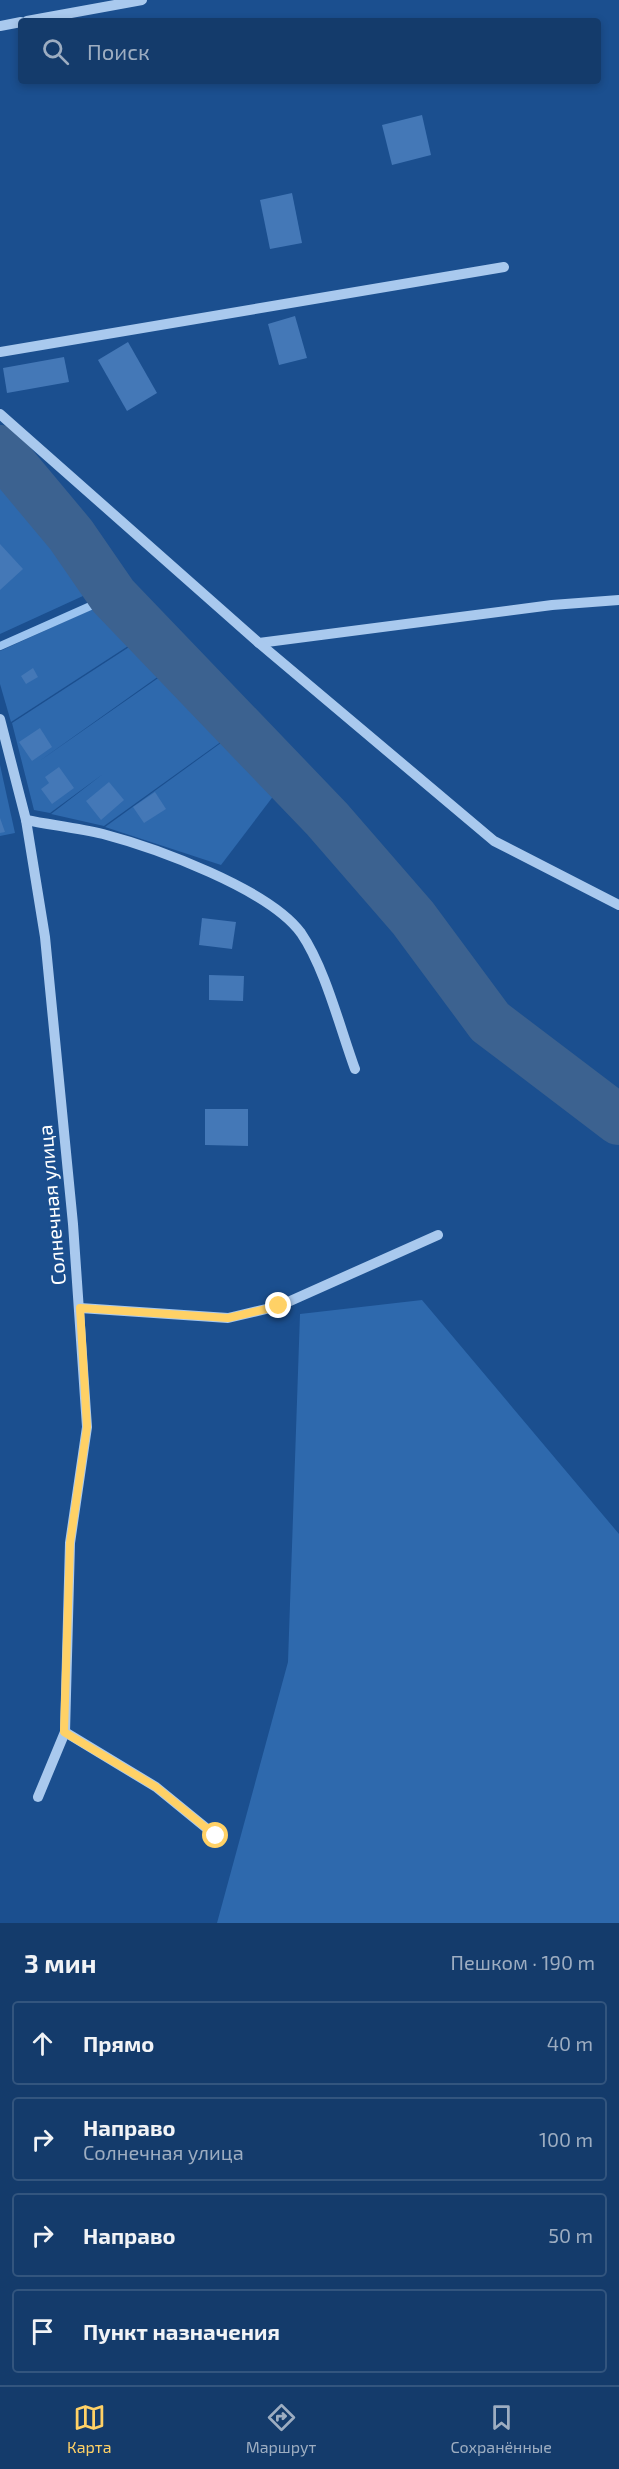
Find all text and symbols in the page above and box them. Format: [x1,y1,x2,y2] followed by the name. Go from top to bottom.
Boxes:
[18,18,601,84] search box
[39,35,72,68] icon: search
[87,38,150,64] text: Поиск
[32,1124,71,1286] street label: Солнечная улица
[265,1292,291,1318] route end
[202,1822,228,1848] route start
[24,1947,96,1978] text: 3 мин
[451,1950,595,1974] text: Пешком · 190 m
[26,2027,59,2060] icon: ahead
[83,2030,154,2056] text: Прямо
[547,2031,593,2055] text: 40 m
[83,2114,176,2140] text: Направо
[26,2123,59,2156] icon: right
[539,2127,593,2151] text: 100 m
[83,2140,244,2164] text: Солнечная улица
[26,2219,59,2252] icon: right
[83,2222,176,2248] text: Направо
[548,2223,593,2247] text: 50 m
[26,2315,59,2348] icon: arrive
[83,2318,280,2344] text: Пункт назначения
[67,2401,112,2456] tab: Карта
[246,2401,316,2456] tab: Маршрут
[451,2401,552,2456] tab: Сохранённые

